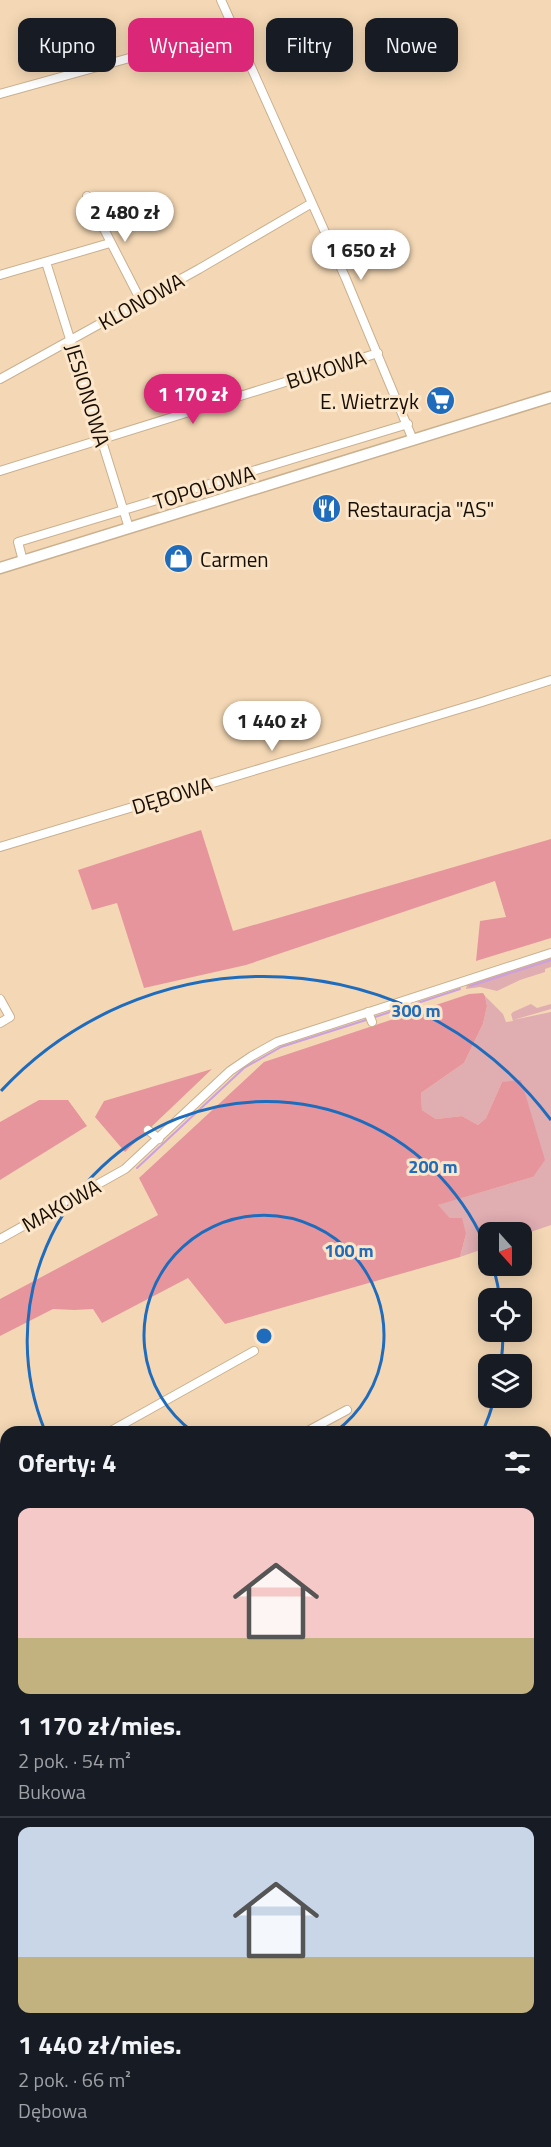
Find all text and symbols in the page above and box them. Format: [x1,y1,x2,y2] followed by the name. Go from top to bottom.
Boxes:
[18,18,116,72] chip: Kupno
[128,18,254,72] chip: Wynajem
[266,18,353,72] chip: Filtry
[365,18,458,72] chip: Nowe
[63,192,187,243] pin: 2 480 zł
[90,196,160,227] text: 2 480 zł
[299,230,423,281] pin: 1 650 zł
[326,234,396,265] text: 1 650 zł
[92,264,190,338] street label: KLONOWA
[57,339,119,451] street label: JESIONOWA
[282,341,371,397] street label: BUKOWA
[131,374,255,425] pin: 1 170 zł
[158,378,228,409] text: 1 170 zł
[320,385,419,417] place label: E. Wietrzyk
[424,385,456,417] supermarket icon: E. Wietrzyk
[149,456,259,518] street label: TOPOLOWA
[310,493,342,525] restaurant icon: Restauracja "AS"
[347,493,494,525] place label: Restauracja "AS"
[163,543,195,575] shop icon: Carmen
[200,543,269,575] place label: Carmen
[210,701,334,752] pin: 1 440 zł
[237,705,307,736] text: 1 440 zł
[128,767,217,822] street label: DĘBOWA
[391,997,441,1024] text: 300 m
[408,1153,458,1180] text: 200 m
[16,1170,107,1240] street label: MAKOWA
[478,1222,532,1276] north arrow
[478,1222,532,1408] map controls
[324,1237,374,1264] text: 100 m
[478,1288,532,1342] button: locate
[254,1326,274,1346] centre of rings
[478,1354,532,1408] button: layers
[18,1443,116,1482] text: Oferty: 4
[501,1446,534,1479] icon: filters
[222,1547,330,1655] icon: home
[18,1706,182,1745] text: 1 170 zł/mies.
[18,1745,131,1776] text: 2 pok. · 54 m²
[18,1776,86,1807] text: Bukowa
[222,1866,330,1974] icon: home
[18,2025,182,2064] text: 1 440 zł/mies.
[18,2064,131,2095] text: 2 pok. · 66 m²
[18,2095,87,2126] text: Dębowa

